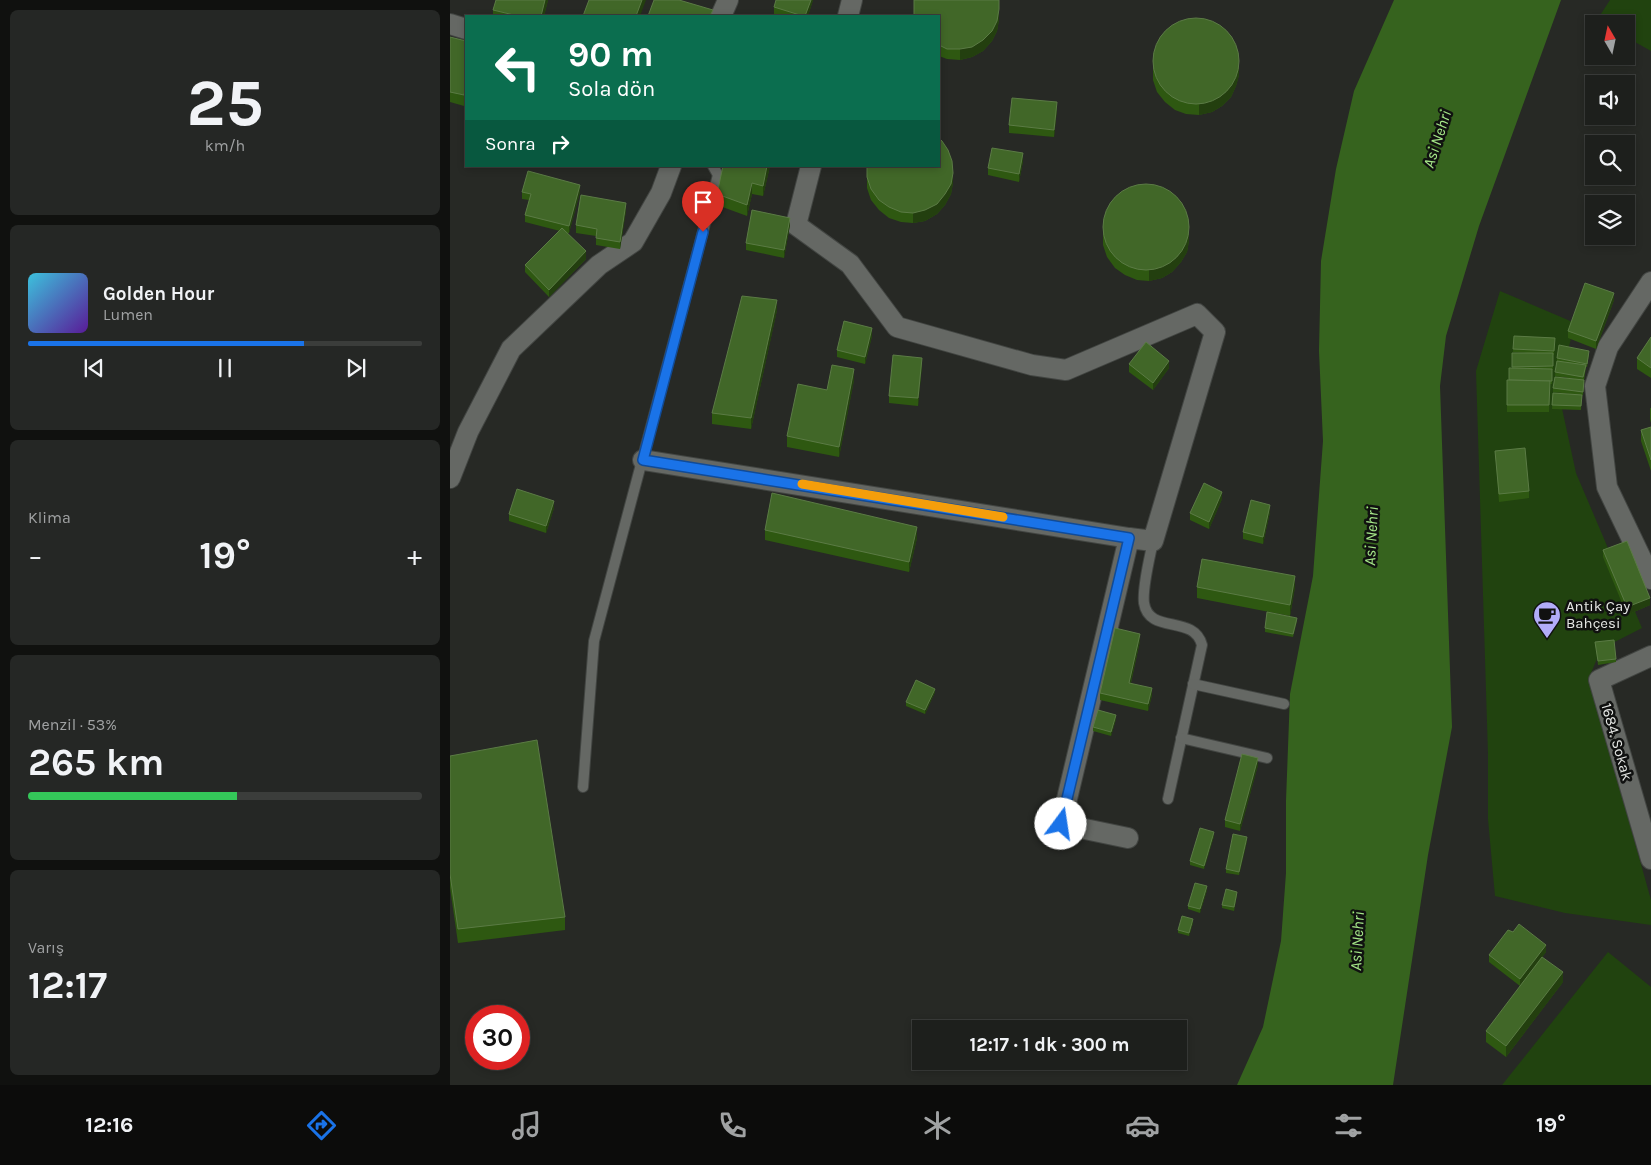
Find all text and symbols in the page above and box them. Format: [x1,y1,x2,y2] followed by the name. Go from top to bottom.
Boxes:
[1585,15,1635,65] north arrow
[1585,15,1635,245] map controls
[568,34,654,75] text: 90 m
[485,35,550,100] icon: left
[186,65,264,141] text: 25
[1585,75,1635,125] button: sound
[568,76,655,102] text: Sola dön
[1419,108,1455,170] water label: Asi Nehri
[546,130,574,158] icon: right
[485,133,536,155] text: Sonra
[1585,135,1635,185] button: search
[205,136,245,155] text: km/h
[682,181,724,232] pin
[689,188,717,216] icon: arrive
[1585,195,1635,245] button: layers
[103,283,214,305] text: Golden Hour
[103,305,153,324] text: Lumen
[80,354,108,382] icon: previous
[211,354,239,382] icon: pause
[342,354,370,382] icon: next
[1360,506,1382,566] water label: Asi Nehri
[28,508,71,527] text: Klima
[199,533,251,578] text: 19°
[28,539,43,572] text: −
[407,539,422,572] text: +
[1566,597,1630,632] place label: Antik Çay Bahçesi
[1532,600,1562,639] cafe icon: Antik Çay Bahçesi
[1597,701,1637,783] street label: 1684. Sokak
[28,715,117,734] text: Menzil · 53%
[28,740,164,785] text: 265 km
[1034,797,1086,849] position arrow
[1346,911,1368,971] water label: Asi Nehri
[28,938,64,957] text: Varış
[28,963,107,1008] text: 12:17
[465,1005,530,1070] speed limit sign: 30
[969,1034,1130,1056] text: 12:17 · 1 dk · 300 m
[304,1108,339,1143] icon: directions
[509,1108,544,1143] icon: music
[715,1108,750,1143] icon: phone
[920,1108,955,1143] icon: climate
[1125,1108,1160,1143] icon: car
[1331,1108,1366,1143] icon: filters
[85,1112,133,1138] text: 12:16
[1536,1112,1566,1138] text: 19°

